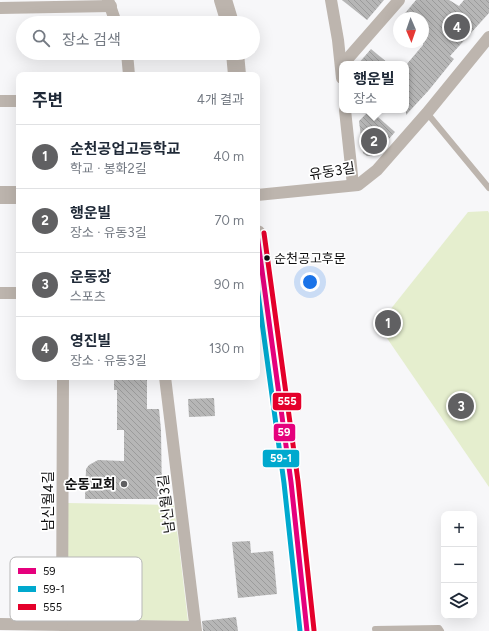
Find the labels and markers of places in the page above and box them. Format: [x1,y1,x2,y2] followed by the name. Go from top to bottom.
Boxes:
[444,12,470,42] pin: 4
[361,126,387,156] pin: 2
[274,251,346,266] place label: 순천공고후문
[262,253,272,263] marker: 순천공고후문
[375,308,401,338] pin: 1
[448,391,474,421] pin: 3
[64,476,116,493] place label: 순동교회
[119,479,129,489] marker: 순동교회

